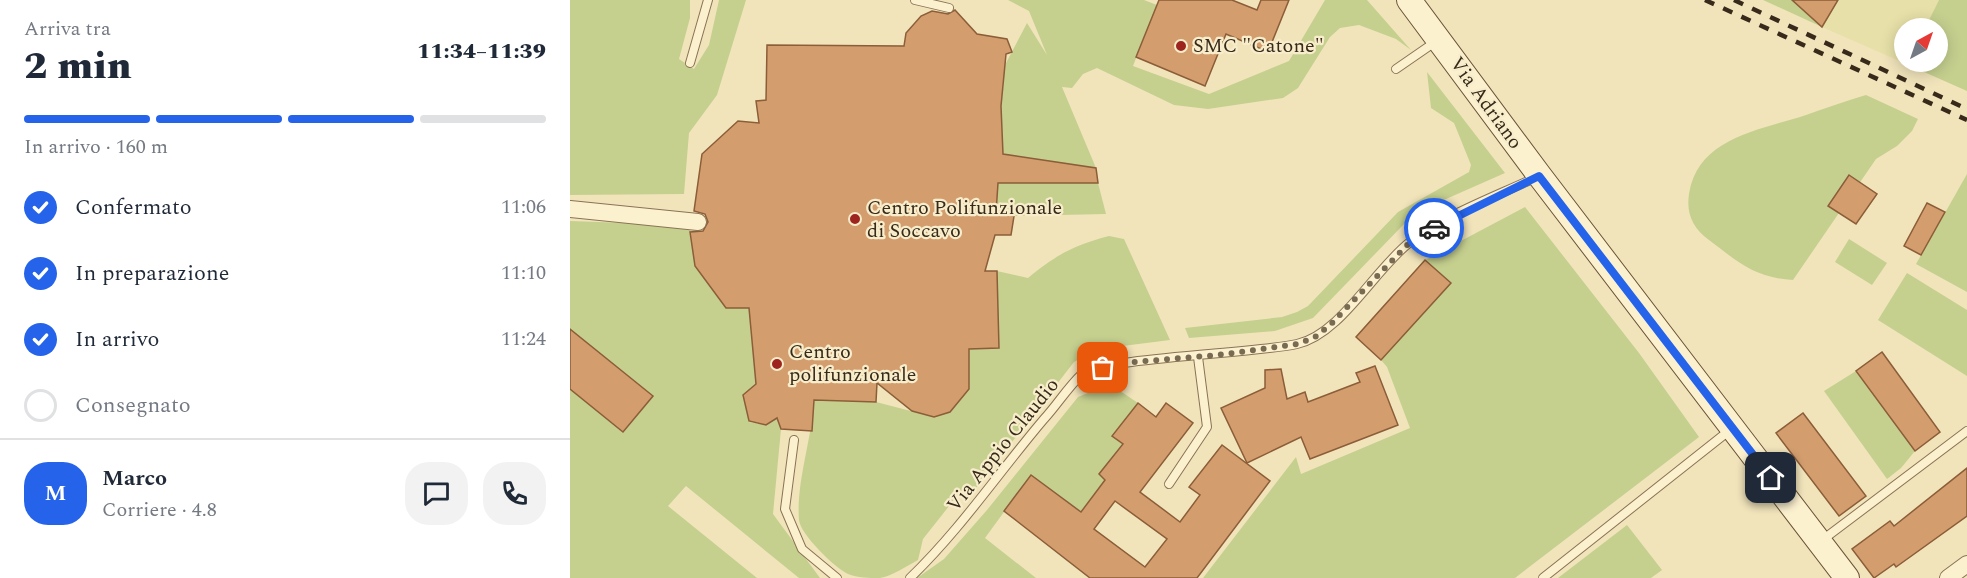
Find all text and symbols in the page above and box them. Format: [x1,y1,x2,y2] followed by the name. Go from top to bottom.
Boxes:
[24,14,111,44] text: Arriva tra
[1894,18,1948,72] north arrow
[1894,18,1948,72] map controls
[1193,31,1324,61] place label: SMC "Catone"
[417,35,546,68] text: 11:34–11:39
[24,37,132,96] text: 2 min
[1174,39,1188,53] marker: SMC "Catone"
[1442,50,1530,156] street label: Via Adriano
[24,132,168,162] text: In arrivo · 160 m
[24,191,57,224] icon: check
[75,191,192,224] text: Confermato
[501,192,546,222] text: 11:06
[867,193,1062,246] place label: Centro Polifunzionale di Soccavo
[1404,198,1464,258] courier
[848,212,862,226] marker: Centro Polifunzionale di Soccavo
[1418,212,1451,245] icon: car
[24,257,57,290] icon: check
[75,257,229,290] text: In preparazione
[501,258,546,288] text: 11:10
[24,323,57,356] icon: check
[75,323,159,356] text: In arrivo
[501,324,546,354] text: 11:24
[789,337,916,390] place label: Centro polifunzionale
[1077,342,1128,393] pin
[1086,351,1119,384] icon: bag
[770,357,784,371] marker: Centro polifunzionale
[939,371,1067,519] street label: Via Appio Claudio
[75,389,191,422] text: Consegnato
[1745,452,1796,503] pin
[1754,461,1787,494] icon: home
[102,462,167,495] text: Marco
[405,462,468,525] button: chat
[483,462,546,525] button: phone
[45,477,66,510] text: M
[102,495,217,525] text: Corriere · 4.8

